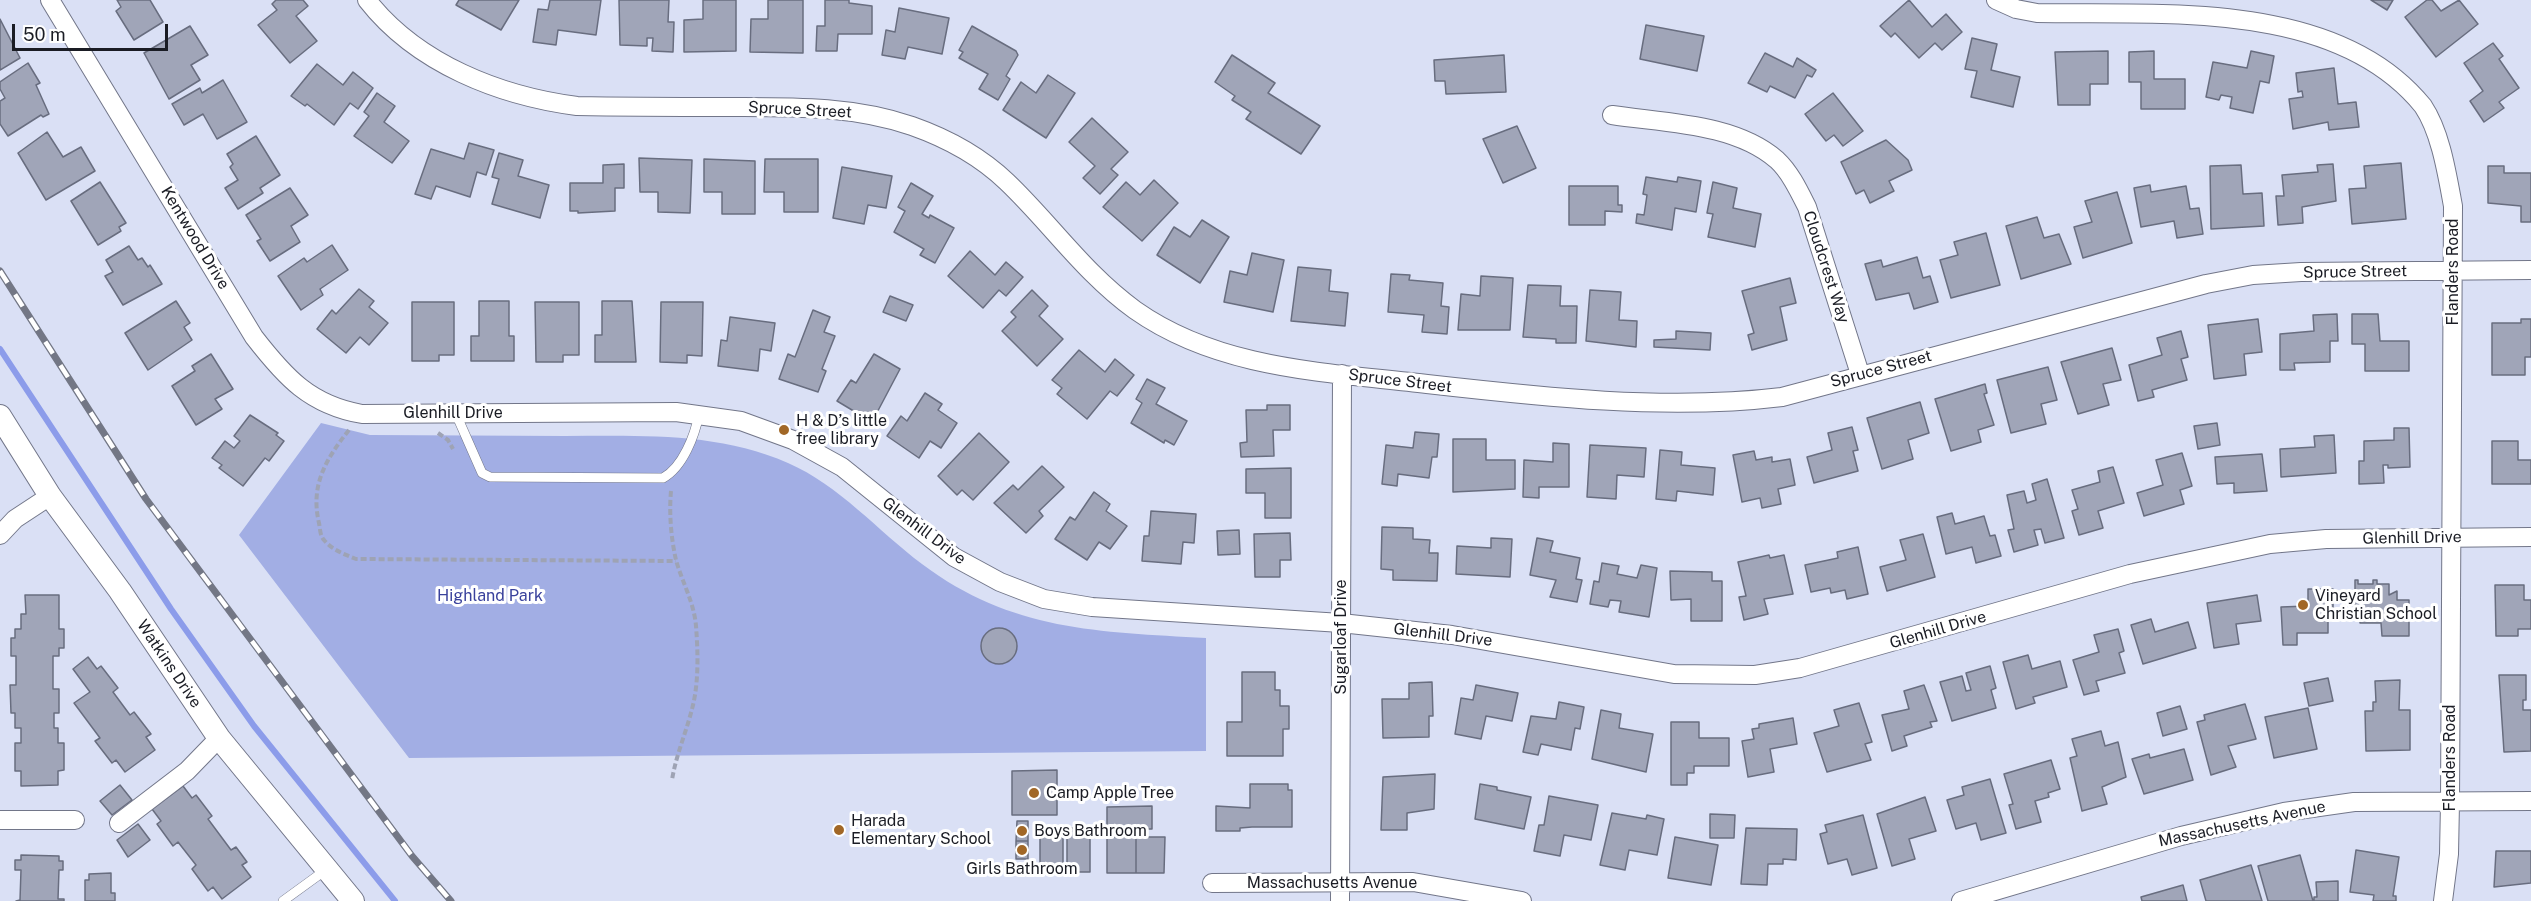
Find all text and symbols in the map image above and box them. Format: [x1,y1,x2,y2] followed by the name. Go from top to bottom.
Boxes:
[15,12,171,50] scale bar
[23,24,66,45] text: 50 m
[748,98,852,122] street label: Spruce Street
[157,183,233,293] street label: Kentwood Drive
[1799,209,1853,325] street label: Cloudcrest Way
[2443,218,2463,326] street label: Flanders Road
[2303,261,2407,283] street label: Spruce Street
[1828,346,1934,392] street label: Spruce Street
[1347,365,1453,397] street label: Spruce Street
[403,403,503,423] street label: Glenhill Drive
[796,411,887,449] place label: H & D’s little free library
[777,423,791,437] marker: H & D’s little free library
[879,493,969,569] street label: Glenhill Drive
[2362,528,2462,548] street label: Glenhill Drive
[1331,579,1351,695] street label: Sugarloaf Drive
[437,586,543,606] park label: Highland Park
[2315,586,2437,624] place label: Vineyard Christian School
[2296,598,2310,612] marker: Vineyard Christian School
[1888,607,1988,653] street label: Glenhill Drive
[133,616,205,712] street label: Watkins Drive
[1393,619,1493,651] street label: Glenhill Drive
[2440,704,2460,812] street label: Flanders Road
[1046,783,1174,803] place label: Camp Apple Tree
[1027,786,1041,800] marker: Camp Apple Tree
[2157,797,2327,851] street label: Massachusetts Avenue
[851,811,991,849] place label: Harada Elementary School
[1034,821,1147,841] place label: Boys Bathroom
[832,823,846,837] marker: Harada Elementary School
[1015,824,1029,838] marker: Boys Bathroom
[1015,843,1029,857] marker: Girls Bathroom
[966,859,1078,879] place label: Girls Bathroom
[1247,873,1417,893] street label: Massachusetts Avenue

